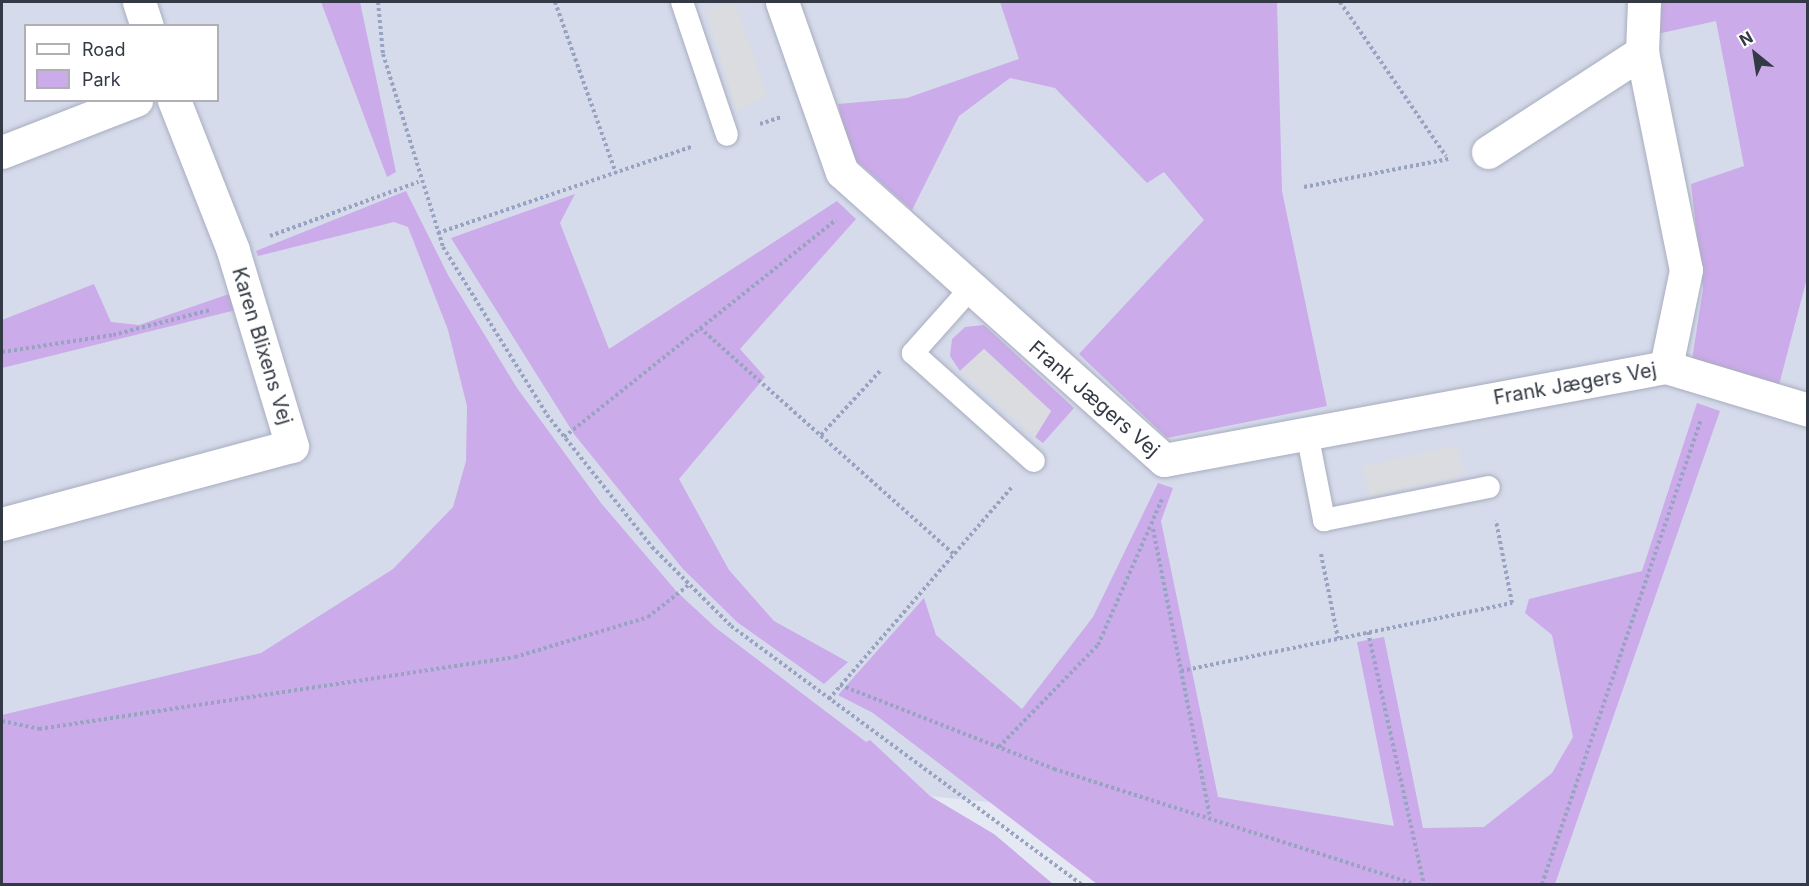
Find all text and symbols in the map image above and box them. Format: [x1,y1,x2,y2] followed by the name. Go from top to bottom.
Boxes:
[24,24,219,102] legend
[1725,24,1785,84] north arrow
[1736,27,1756,50] text: N
[82,39,125,60] text: Road
[82,69,121,90] text: Park
[227,264,297,428] street label: Karen Blixens Vej
[1024,336,1164,462] street label: Frank Jægers Vej
[1492,358,1658,410] street label: Frank Jægers Vej

